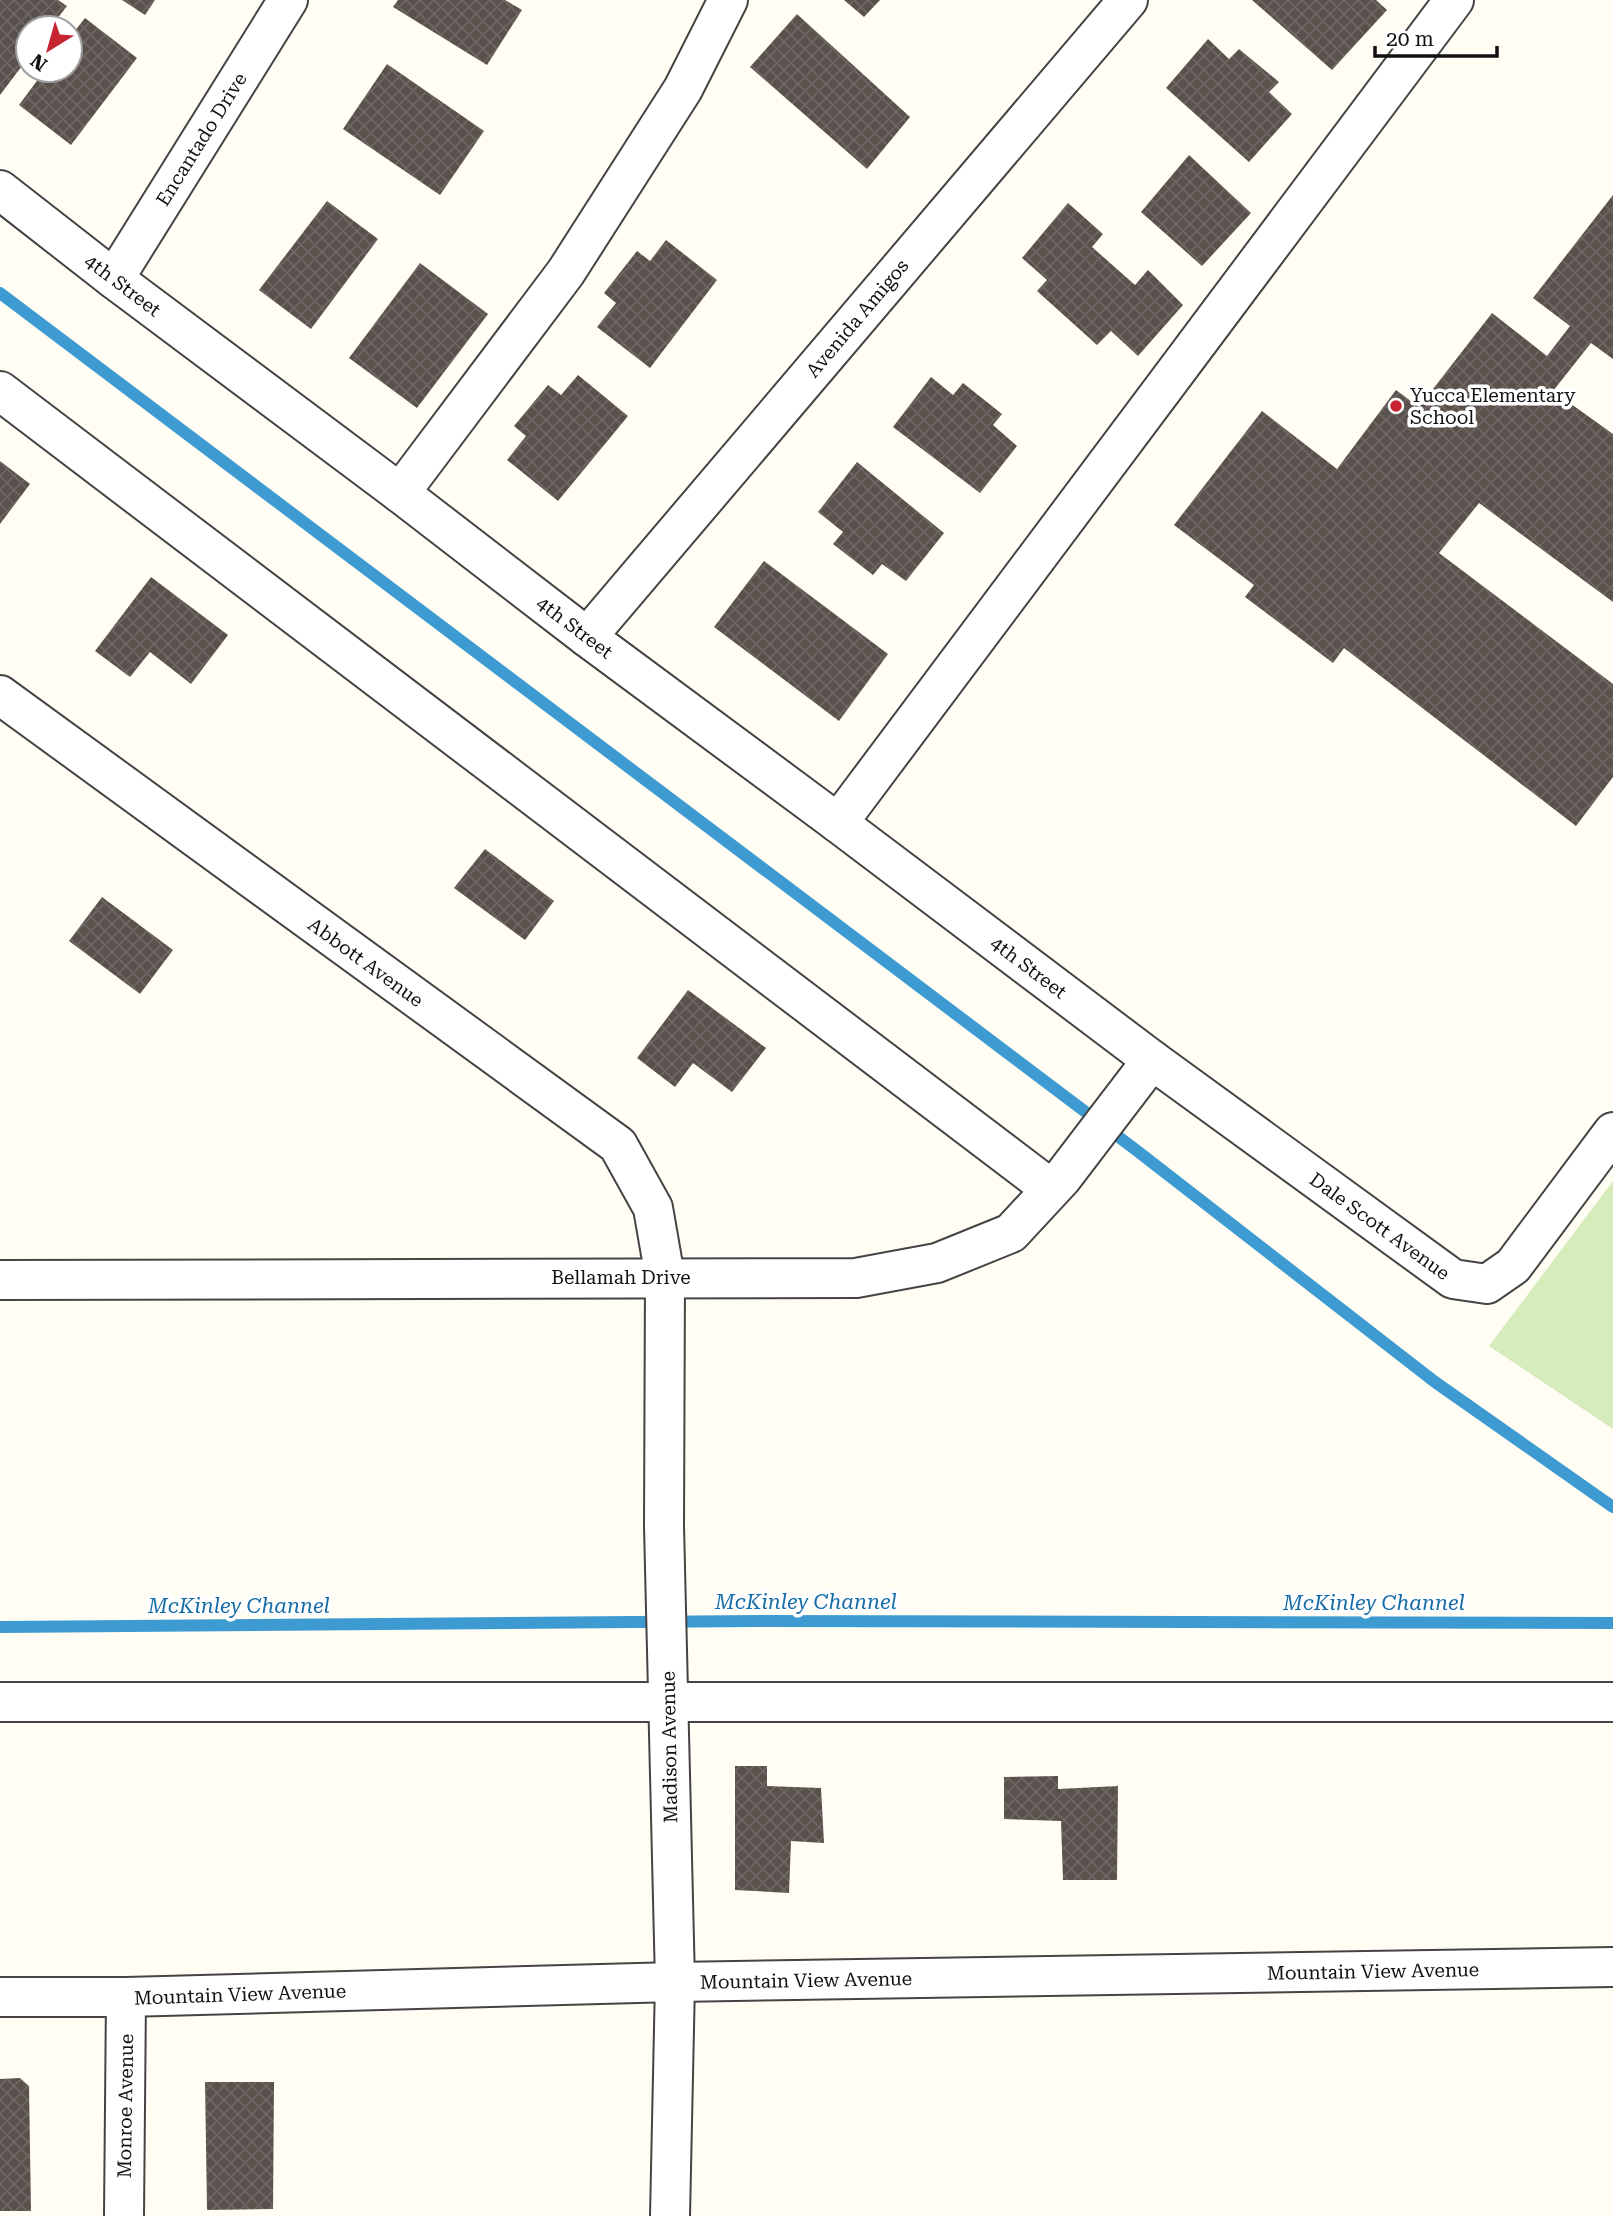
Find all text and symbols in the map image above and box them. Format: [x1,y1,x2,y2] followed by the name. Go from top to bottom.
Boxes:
[14,14,84,84] north arrow
[1375,14,1498,58] scale bar
[1386,27,1434,51] text: 20 m
[26,48,52,76] text: N
[151,68,252,210] street label: Encantado Drive
[80,249,165,321] street label: 4th Street
[801,255,913,382] street label: Avenida Amigos
[1410,384,1576,429] place label: Yucca Elementary School
[1388,398,1404,414] marker: Yucca Elementary School
[532,591,617,663] street label: 4th Street
[304,913,428,1012] street label: Abbott Avenue
[986,931,1071,1003] street label: 4th Street
[1305,1168,1454,1285] street label: Dale Scott Avenue
[551,1266,691,1289] street label: Bellamah Drive
[714,1590,897,1614] water label: McKinley Channel
[1282,1591,1465,1615] water label: McKinley Channel
[147,1594,330,1618] water label: McKinley Channel
[657,1671,682,1823] street label: Madison Avenue
[1267,1958,1479,1985] street label: Mountain View Avenue
[700,1967,912,1994] street label: Mountain View Avenue
[134,1979,347,2010] street label: Mountain View Avenue
[113,2034,138,2178] street label: Monroe Avenue

